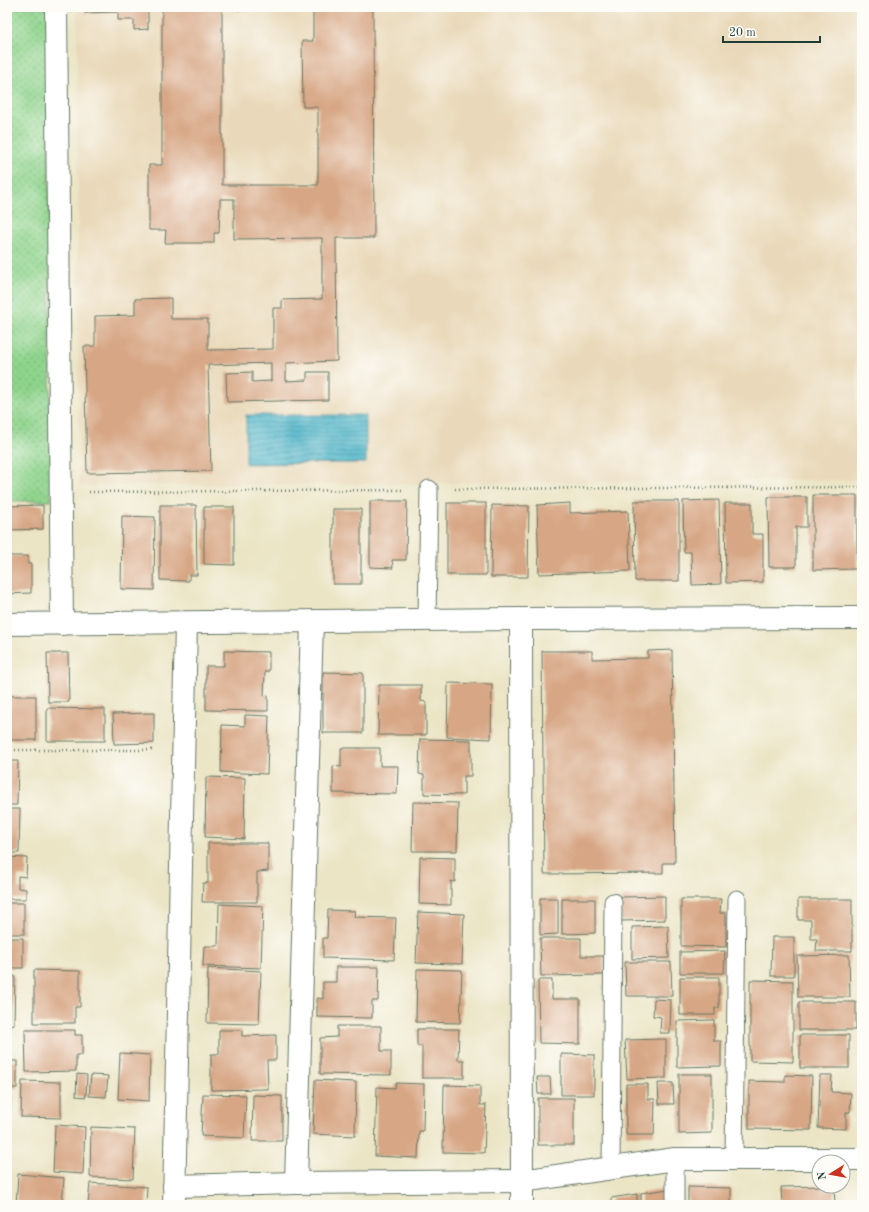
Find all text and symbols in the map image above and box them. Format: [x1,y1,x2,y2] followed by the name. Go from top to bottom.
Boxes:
[723,18,820,44] scale bar
[729,27,756,39] text: 20 m
[811,1154,851,1194] north arrow
[816,1170,829,1181] text: N

